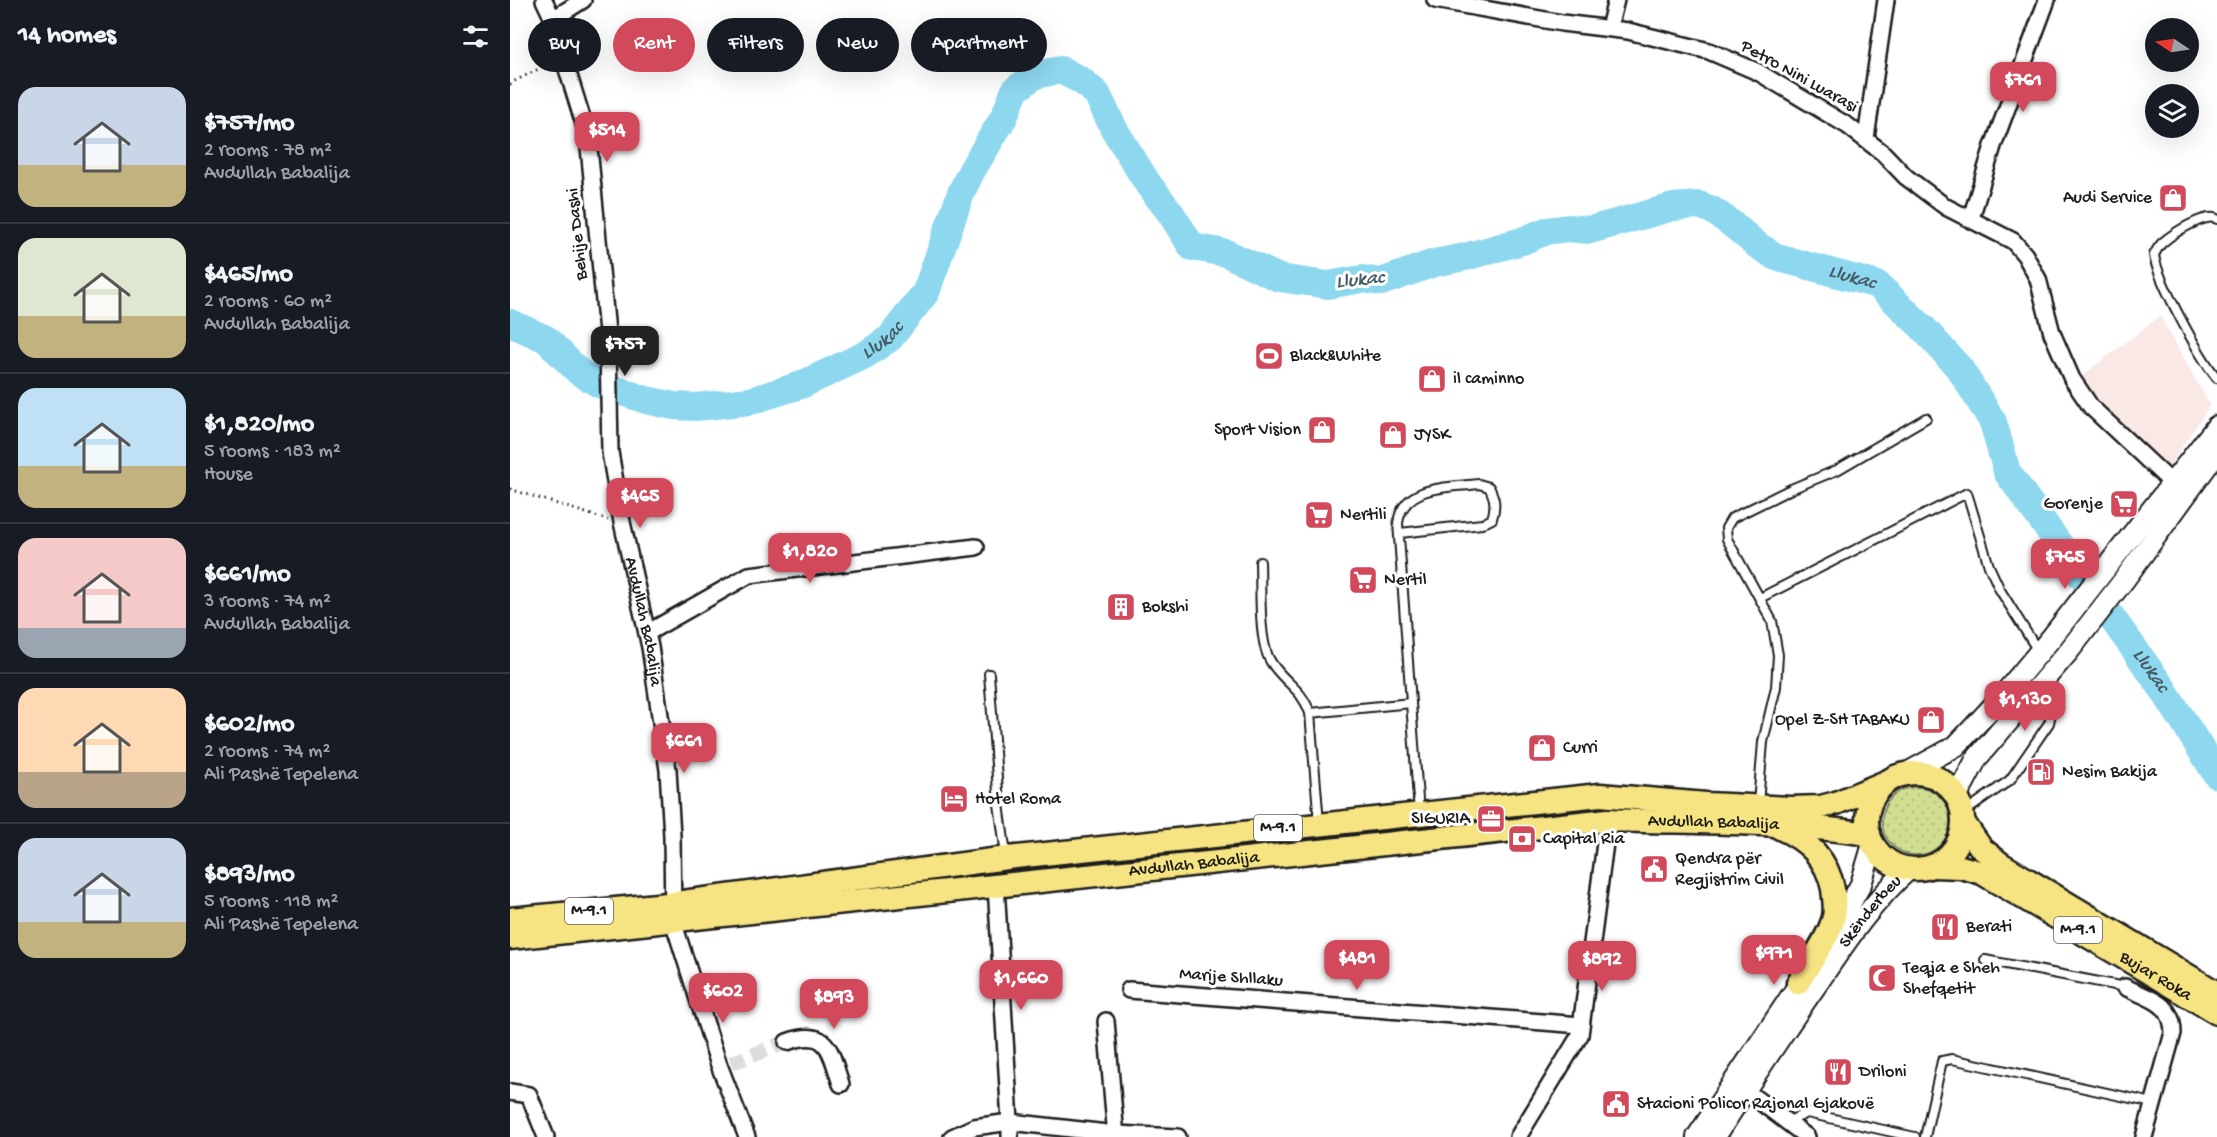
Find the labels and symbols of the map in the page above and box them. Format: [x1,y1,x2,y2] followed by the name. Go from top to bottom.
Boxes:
[2145,18,2199,72] north arrow
[1736,36,1861,118] street label: Petro Nini Luarasi
[1987,62,2059,113] pin: $761
[571,112,643,163] pin: $514
[2157,182,2189,214] shop icon: Audi Service
[563,187,593,282] street label: Behije Dashi
[2063,188,2153,209] place label: Audi Service
[1826,260,1880,296] water label: Llukac
[1335,267,1387,295] water label: Llukac
[858,316,911,365] water label: Llukac
[589,326,661,377] pin: $757
[1253,340,1285,372] sports icon: Black&White
[1289,346,1382,367] place label: Black&White
[1416,363,1448,395] shop icon: il caminno
[1453,369,1524,390] place label: il caminno
[1306,414,1338,446] shop icon: Sport Vision
[1377,419,1409,451] shop icon: JYSK
[1214,420,1301,441] place label: Sport Vision
[1414,425,1452,446] place label: JYSK
[604,478,676,529] pin: $465
[2108,488,2140,520] supermarket icon: Gorenje
[2044,494,2104,515] place label: Gorenje
[1303,499,1335,531] supermarket icon: Nertili
[1340,505,1387,526] place label: Nertili
[761,533,859,584] pin: $1,820
[2029,539,2101,590] pin: $765
[620,555,666,689] street label: Avdullah Babalija
[1347,564,1379,596] supermarket icon: Nertil
[1384,570,1427,591] place label: Nertil
[1105,591,1137,623] building icon: Bokshi
[1141,597,1189,618] place label: Bokshi
[2127,645,2175,699] water label: Llukac
[1976,681,2074,732] pin: $1,130
[1915,704,1947,736] shop icon: Opel Z-SH TABAKU
[1775,710,1910,731] place label: Opel Z-SH TABAKU
[648,723,720,774] pin: $661
[1526,732,1558,764] shop icon: Curri
[1563,738,1598,759] place label: Curri
[2025,756,2057,788] fuel station icon: Nesim Bakija
[2062,762,2158,783] place label: Nesim Bakija
[938,783,970,815] hotel icon: Hotel Roma
[975,789,1062,810] place label: Hotel Roma
[1475,803,1507,835] office icon: SIGURIA
[1411,809,1471,830] place label: SIGURIA
[1648,811,1781,836] street label: Avdullah Babalija
[1254,815,1302,841] road number: M-9.1
[1506,823,1538,855] bank icon: Capital Ria
[1543,829,1625,850] place label: Capital Ria
[1128,847,1261,882] street label: Avdullah Babalija
[1675,849,1784,891] place label: Qendra për Regjistrim Civil
[1638,853,1670,885] public building icon: Qendra për Regjistrim Civil
[1835,871,1907,952] street label: Skënderbeu
[565,898,613,924] road number: M-9.1
[1929,911,1961,943] restaurant icon: Berati
[1965,917,2012,938] place label: Berati
[2054,917,2102,943] road number: M-9.1
[1738,935,1810,986] pin: $971
[1321,940,1393,991] pin: $481
[1566,941,1638,992] pin: $892
[2115,946,2196,1007] street label: Bujar Roka
[1902,958,2000,1000] place label: Teqja e Sheh Shefqetit
[972,960,1070,1011] pin: $1,660
[1866,962,1898,994] mosque icon: Teqja e Sheh Shefqetit
[1178,964,1284,992] street label: Marije Shllaku
[687,973,759,1024] pin: $602
[798,979,870,1030] pin: $893
[1822,1056,1854,1088] restaurant icon: Driloni
[1858,1062,1907,1083] place label: Driloni
[1600,1088,1632,1120] public building icon: Stacioni Policor Rajonal Gjakovë
[1637,1094,1875,1115] place label: Stacioni Policor Rajonal Gjakovë

